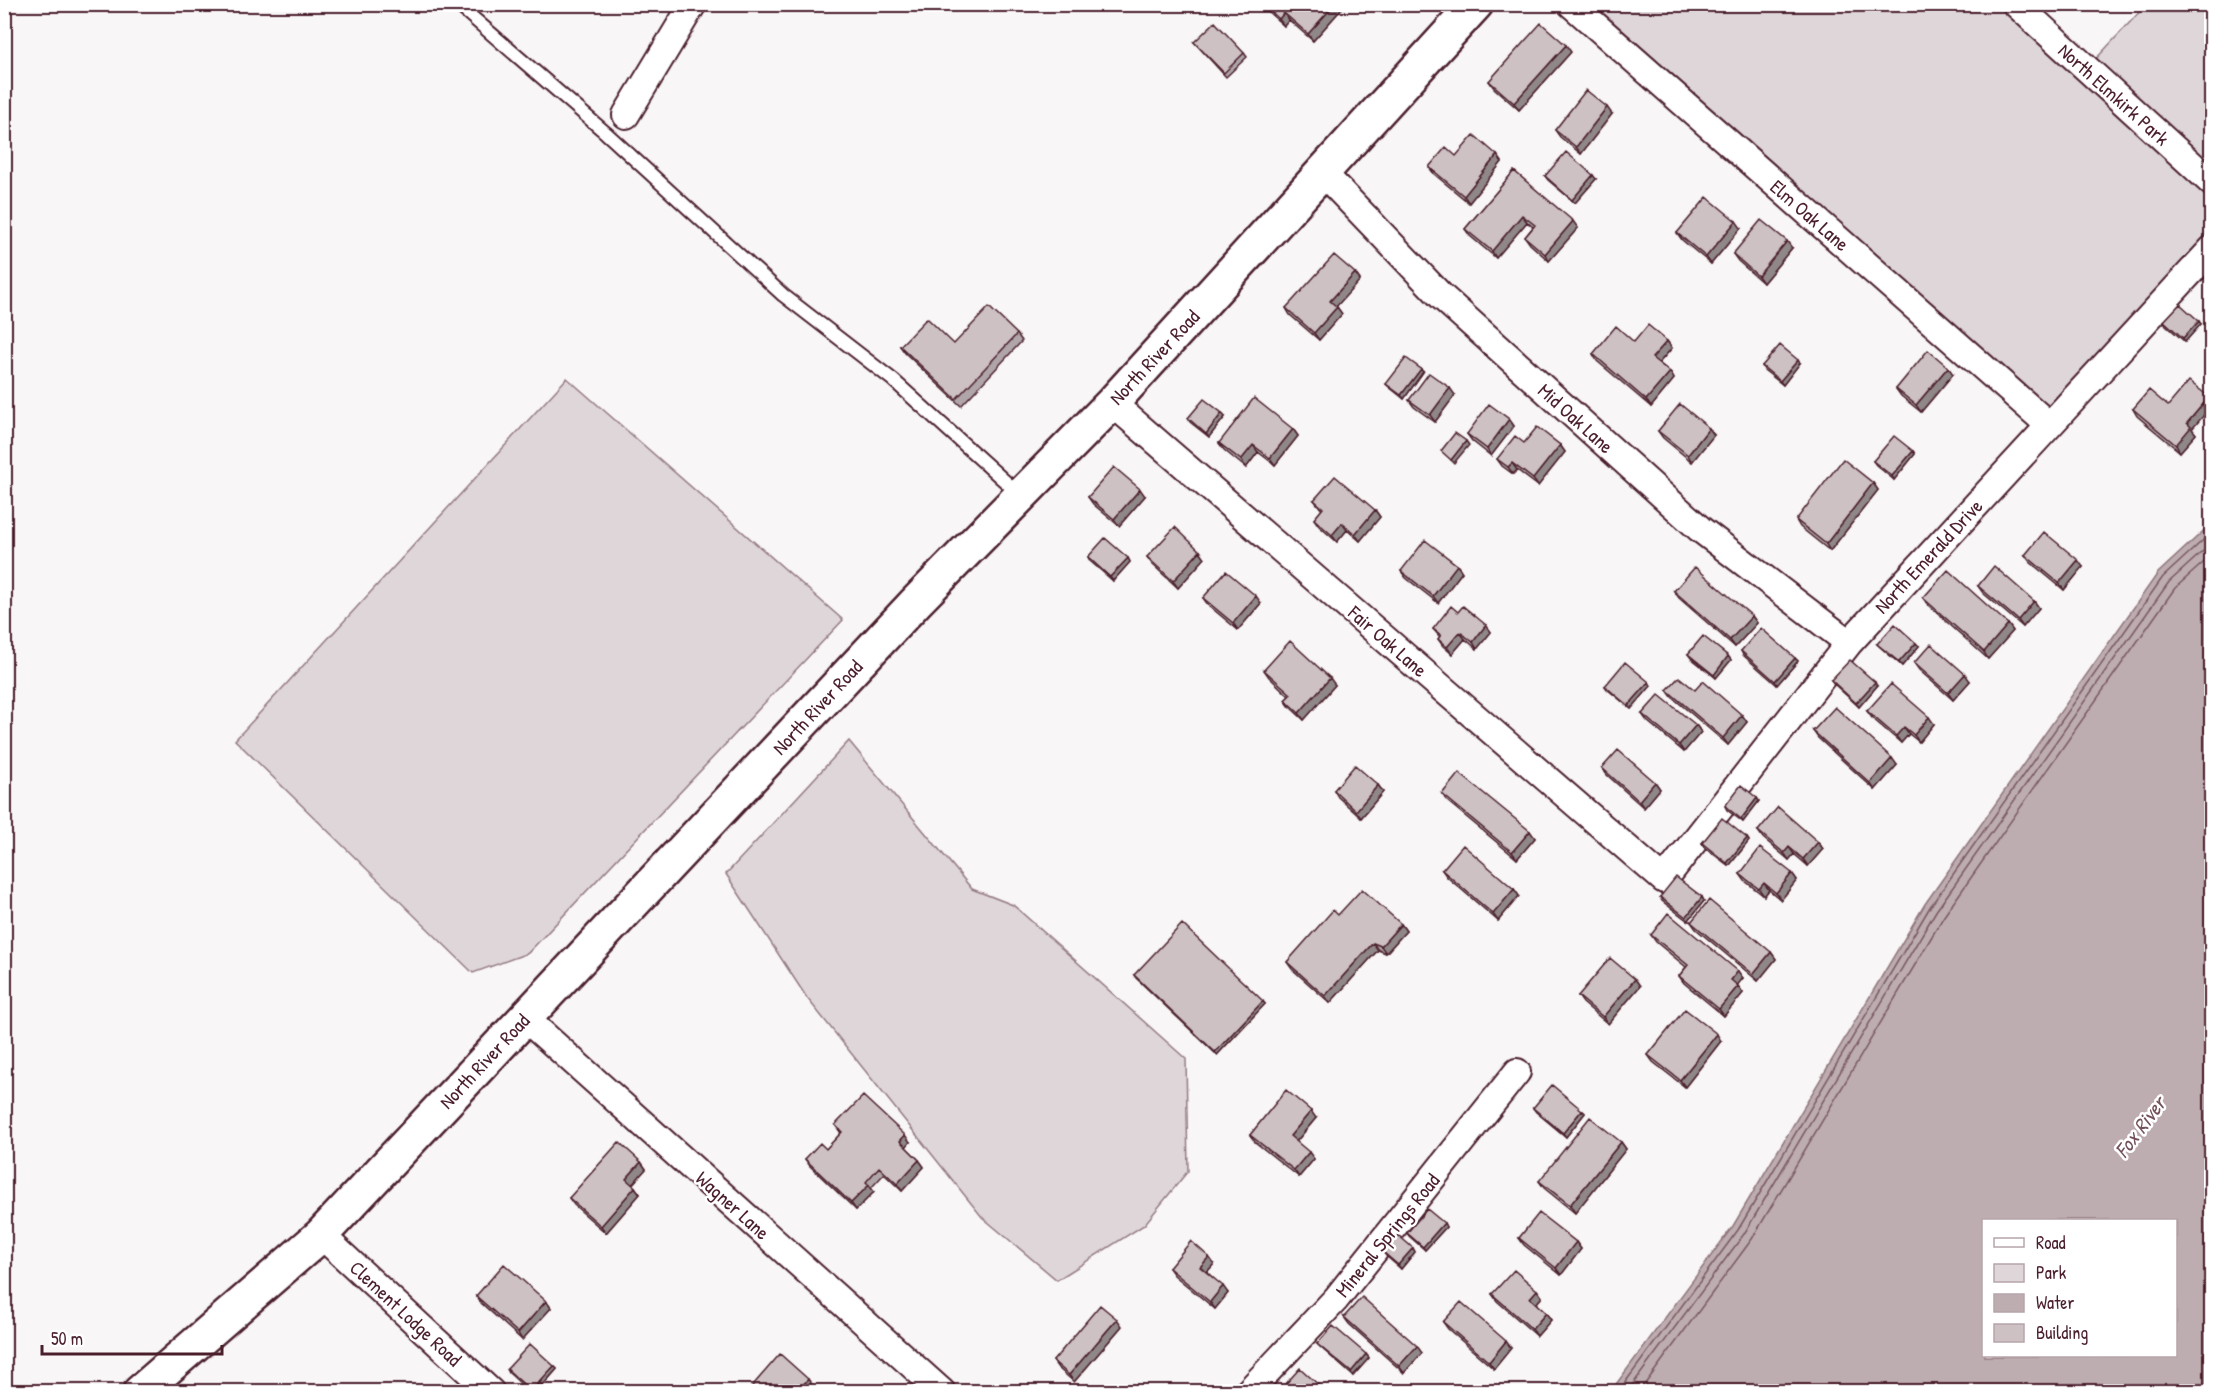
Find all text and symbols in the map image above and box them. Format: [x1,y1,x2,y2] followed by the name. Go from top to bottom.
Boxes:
[2053,37,2175,151] street label: North Elmkirk Park
[1765,173,1855,257] street label: Elm Oak Lane
[1103,303,1205,410] street label: North River Road
[1532,377,1620,459] street label: Mid Oak Lane
[1868,493,1988,619] street label: North Emerald Drive
[1342,599,1433,683] street label: Fair Oak Lane
[766,653,868,760] street label: North River Road
[433,1007,535,1114] street label: North River Road
[2107,1088,2174,1164] water label: Fox River
[690,1165,776,1245] street label: Wagner Lane
[1329,1167,1445,1302] street label: Mineral Springs Road
[1982,1219,2177,1357] legend
[2036,1230,2066,1255] text: Road
[344,1254,468,1372] street label: Clement Lodge Road
[2036,1260,2067,1285] text: Park
[2036,1290,2074,1315] text: Water
[42,1318,222,1356] scale bar
[2036,1320,2088,1345] text: Building
[51,1326,83,1351] text: 50 m

